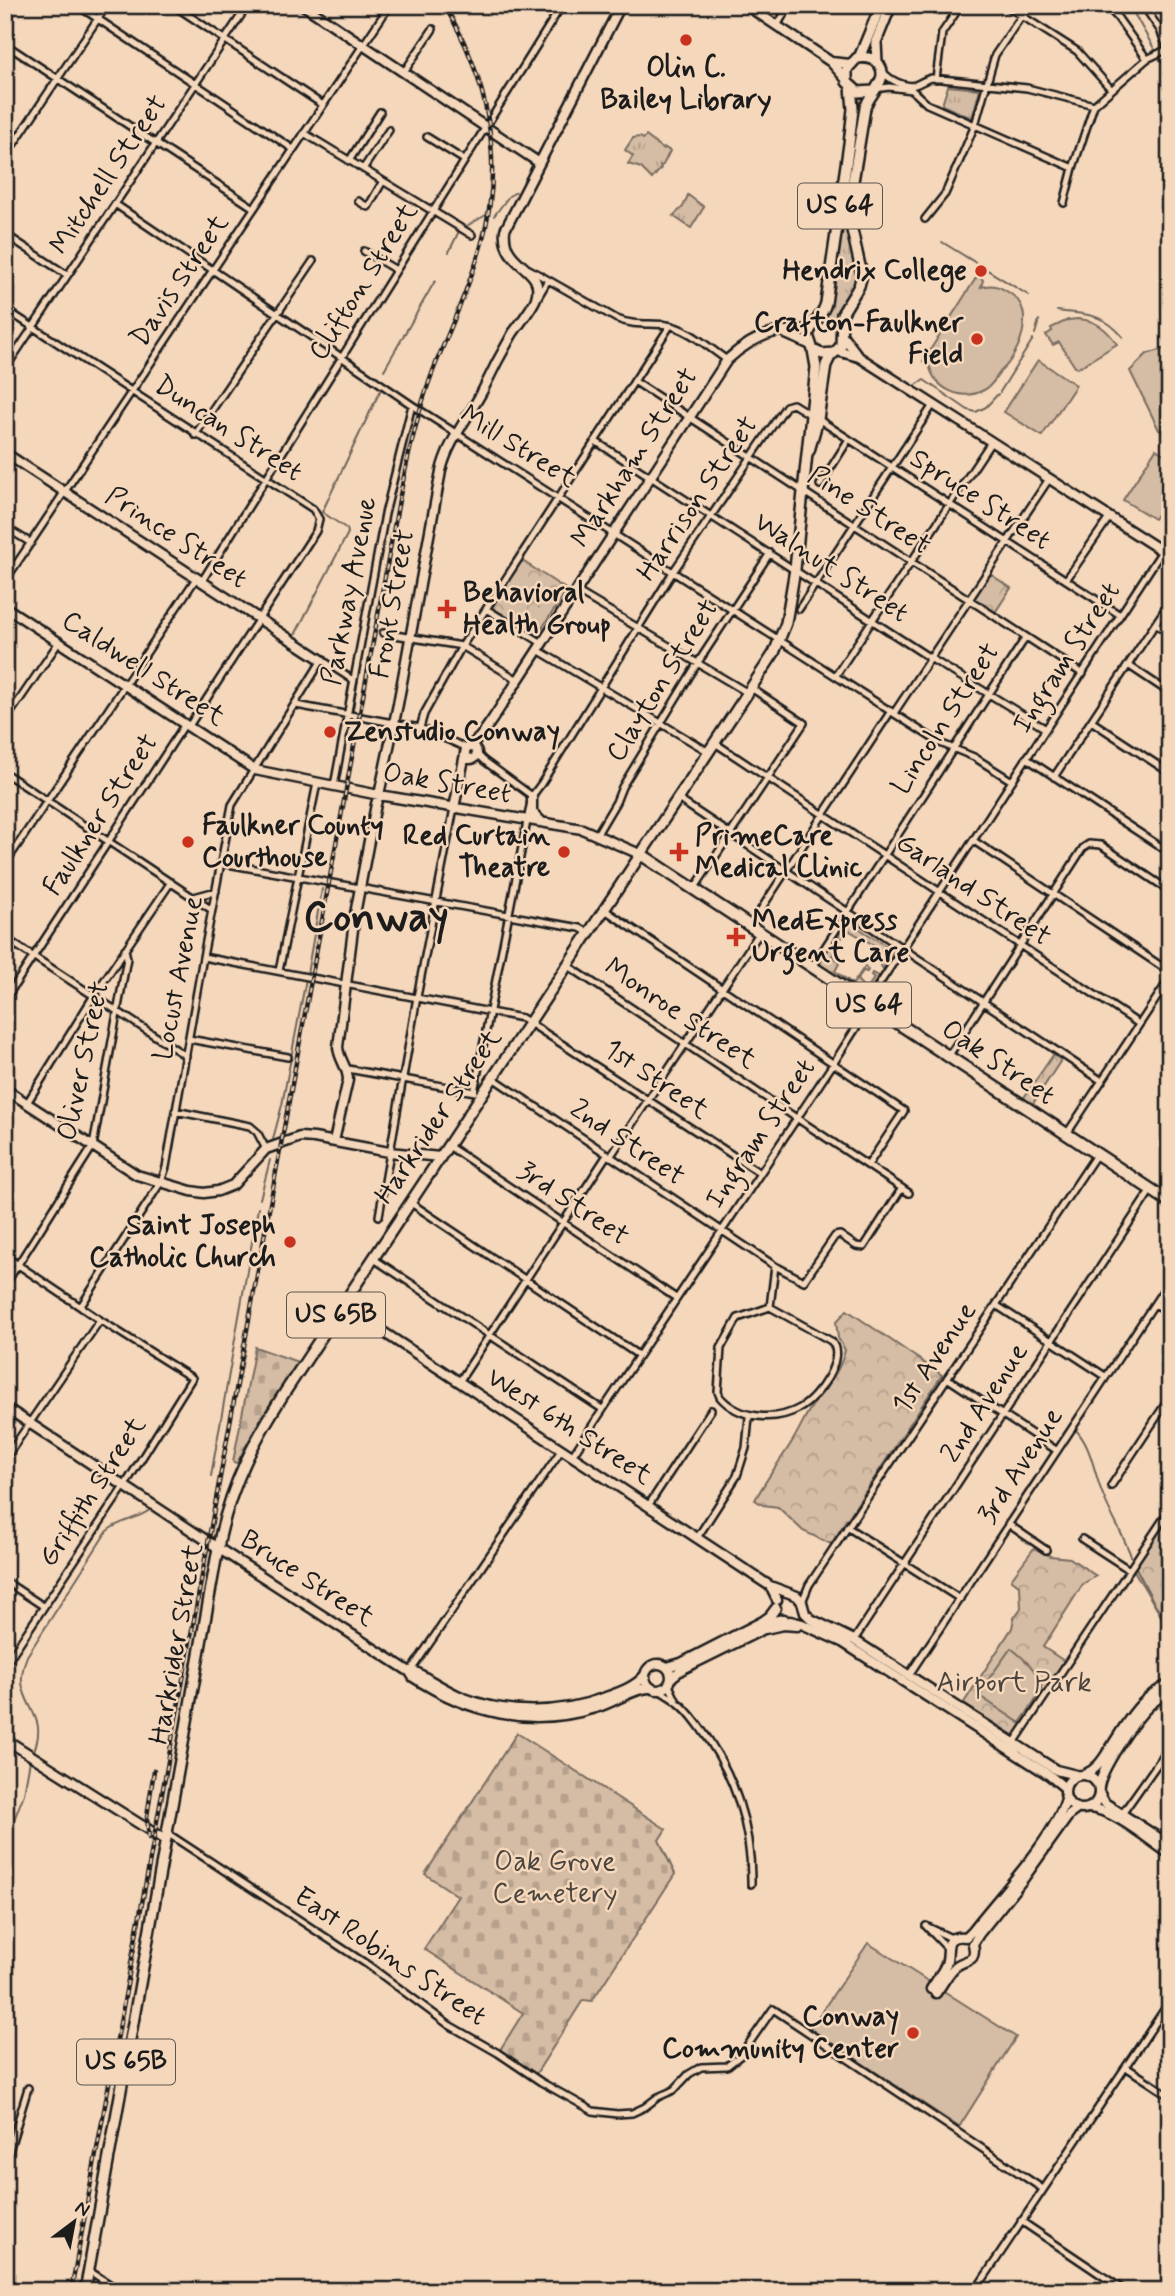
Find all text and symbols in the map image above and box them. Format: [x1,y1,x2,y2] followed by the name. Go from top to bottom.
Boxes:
[678,32,694,48] marker: Olin C. Bailey Library
[600,50,772,119] place label: Olin C. Bailey Library
[42,88,176,262] street label: Mitchell Street
[798,183,882,228] road number: US 64
[301,196,428,368] street label: Clifton Street
[122,207,238,355] street label: Davis Street
[782,253,967,293] place label: Hendrix College
[973,263,989,279] marker: Hendrix College
[754,305,964,374] place label: Crafton-Faulkner Field
[969,331,985,347] marker: Crafton-Faulkner Field
[563,361,707,555] street label: Markham Street
[146,367,310,491] street label: Duncan Street
[453,397,584,498] street label: Mill Street
[629,409,767,589] street label: Harrison Street
[902,441,1058,559] street label: Spruce Street
[800,457,938,565] street label: Pine Street
[98,478,254,598] street label: Prince Street
[314,494,386,688] street label: Parkway Avenue
[746,504,916,632] street label: Walnut Street
[362,526,424,682] street label: Front Street
[463,575,611,644] place label: Behavioral Health Group
[1004,575,1132,742] street label: Ingram Street
[598,593,728,769] street label: Clayton Street
[437,599,457,619] marker: Behavioral Health Group
[54,602,232,736] street label: Caldwell Street
[883,636,1009,802] street label: Lincoln Street
[344,714,560,751] place label: Zenstudio Conway
[322,724,338,740] marker: Zenstudio Conway
[35,727,167,903] street label: Faulkner Street
[380,755,514,813] street label: Oak Street
[202,808,384,877] place label: Faulkner County Courthouse
[403,818,551,887] place label: Red Curtain Theatre
[695,818,862,887] place label: PrimeCare Medical Clinic
[888,824,1058,956] street label: Garland Street
[180,834,196,850] marker: Faulkner County Courthouse
[669,842,689,862] marker: PrimeCare Medical Clinic
[556,844,572,860] marker: Red Curtain Theatre
[303,891,449,946] district label: Conway
[145,893,213,1063] street label: Locust Avenue
[752,903,909,975] place label: MedExpress Urgent Care
[726,927,746,947] marker: MedExpress Urgent Care
[597,949,764,1079] street label: Monroe Street
[49,978,119,1144] street label: Oliver Street
[827,982,911,1028] road number: US 64
[934,1011,1062,1115] street label: Oak Street
[367,1022,512,1212] street label: Harkrider Street
[596,1031,716,1129] street label: 1st Street
[697,1052,827,1218] street label: Ingram Street
[562,1091,692,1195] street label: 2nd Street
[510,1153,636,1255] street label: 3rd Street
[89,1208,276,1277] place label: Saint Joseph Catholic Church
[282,1234,298,1250] marker: Saint Joseph Catholic Church
[287,1292,385,1338] road number: US 65B
[884,1295,986,1421] street label: 1st Avenue
[933,1336,1037,1470] street label: 2nd Avenue
[479,1360,659,1495] street label: West 6th Street
[970,1401,1072,1531] street label: 3rd Avenue
[31,1409,156,1574] street label: Griffith Street
[233,1522,382,1637] street label: Bruce Street
[141,1540,213,1748] street label: Harkrider Street
[936,1665,1092,1702] park label: Airport Park
[493,1844,617,1913] park label: Oak Grove Cemetery
[286,1879,494,2035] street label: East Robins Street
[662,1999,899,2068] place label: Conway Community Center
[905,2025,921,2041] marker: Conway Community Center
[77,2039,175,2084] road number: US 65B
[38,2188,108,2258] north arrow
[70,2195,94,2223] text: N

